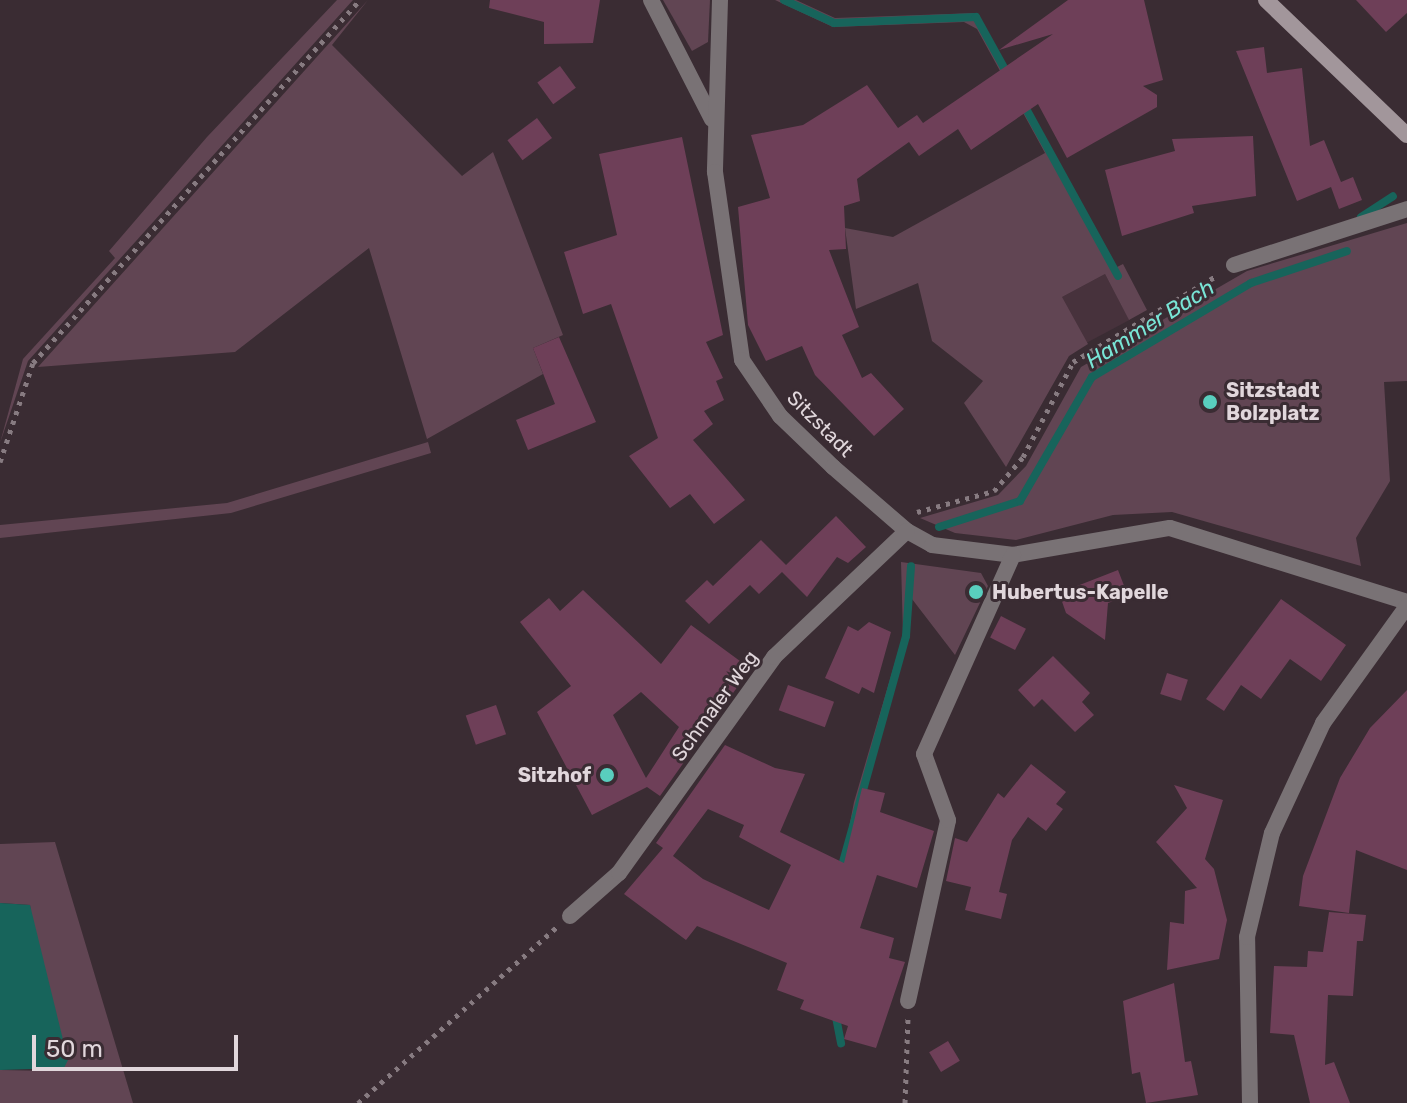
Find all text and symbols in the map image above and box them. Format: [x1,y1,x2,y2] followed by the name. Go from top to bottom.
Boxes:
[1081,274,1219,374] water label: Hammer Bach
[1226,378,1320,425] place label: Sitzstadt Bolzplatz
[782,386,858,462] street label: Sitzstadt
[1201,393,1219,411] marker: Sitzstadt Bolzplatz
[992,580,1169,604] place label: Hubertus-Kapelle
[967,583,985,601] marker: Hubertus-Kapelle
[667,646,763,766] street label: Schmaler Weg
[518,763,591,787] place label: Sitzhof
[598,766,616,784] marker: Sitzhof
[36,1019,242,1069] scale bar
[46,1035,103,1063] text: 50 m

